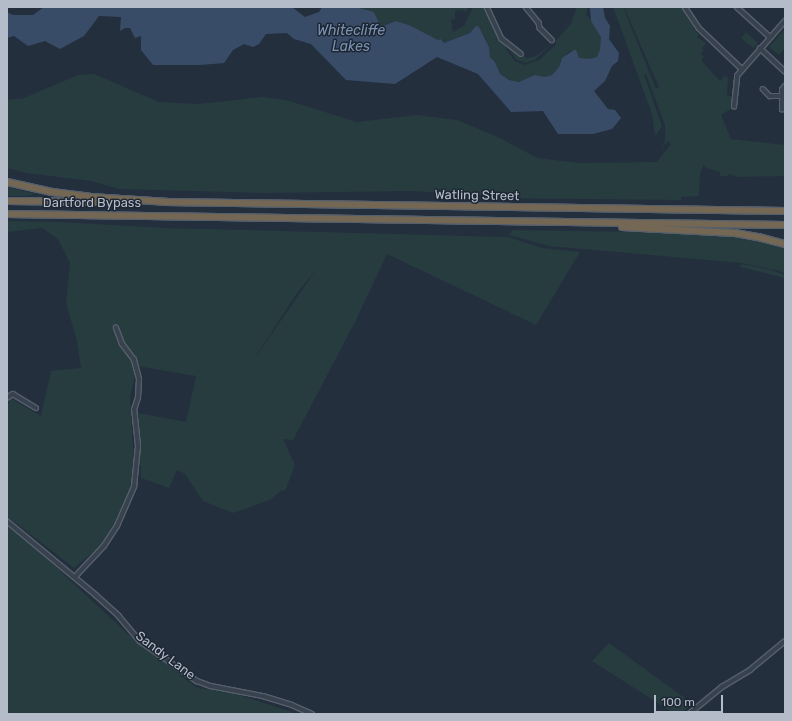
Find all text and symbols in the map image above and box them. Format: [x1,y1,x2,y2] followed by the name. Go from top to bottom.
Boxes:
[317,23,385,56] water label: Whitecliffe Lakes
[434,187,520,205] street label: Watling Street
[43,195,141,211] street label: Dartford Bypass
[132,628,198,684] street label: Sandy Lane
[656,687,725,713] scale bar
[661,695,695,709] text: 100 m

